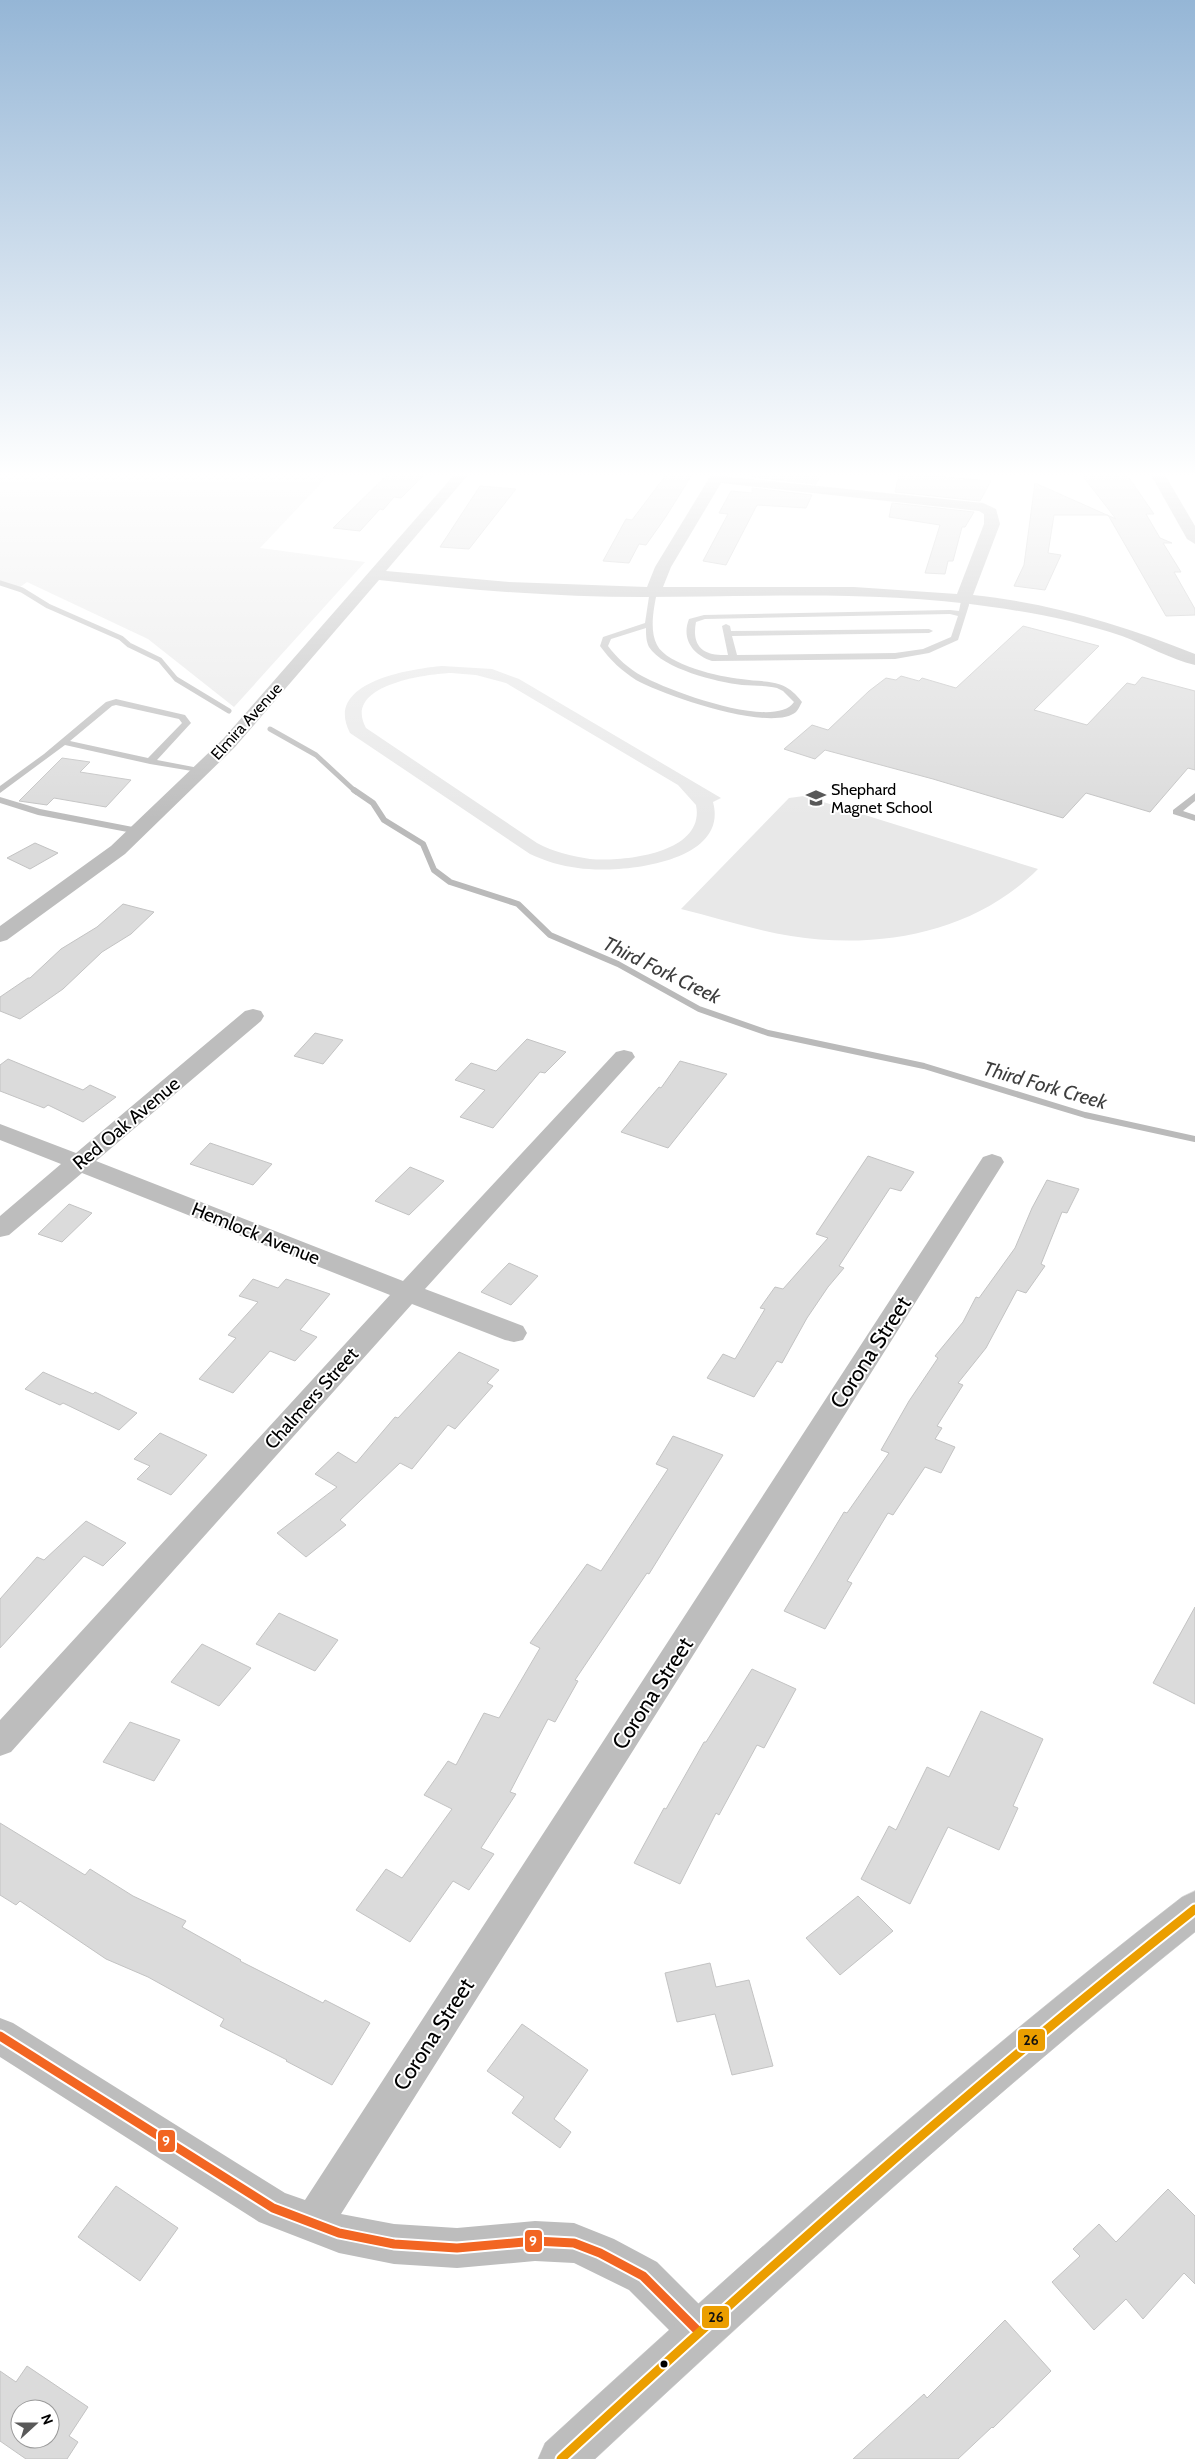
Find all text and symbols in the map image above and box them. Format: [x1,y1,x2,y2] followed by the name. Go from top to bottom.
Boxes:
[207,679,286,764] street label: Elmira Avenue
[831,780,933,817] place label: Shephard Magnet School
[805,787,827,809] school or university icon: Shephard Magnet School
[599,931,726,1009] water label: Third Fork Creek
[980,1056,1111,1115] water label: Third Fork Creek
[68,1072,185,1175] street label: Red Oak Avenue
[188,1197,323,1270] street label: Hemlock Avenue
[824,1291,917,1413] street label: Corona Street
[260,1342,363,1454] street label: Chalmers Street
[606,1632,699,1754] street label: Corona Street
[387,1973,480,2095] street label: Corona Street
[1017,2028,1046,2052] line badge: 26
[1023,2031,1039,2049] text: 26
[157,2129,176,2153] line badge: 9
[162,2132,170,2150] text: 9
[524,2229,543,2253] line badge: 9
[529,2232,537,2250] text: 9
[701,2305,730,2329] line badge: 26
[708,2308,724,2326] text: 26
[659,2359,669,2369] unlabelled marker
[10,2399,60,2449] north arrow
[37,2411,57,2427] text: N

